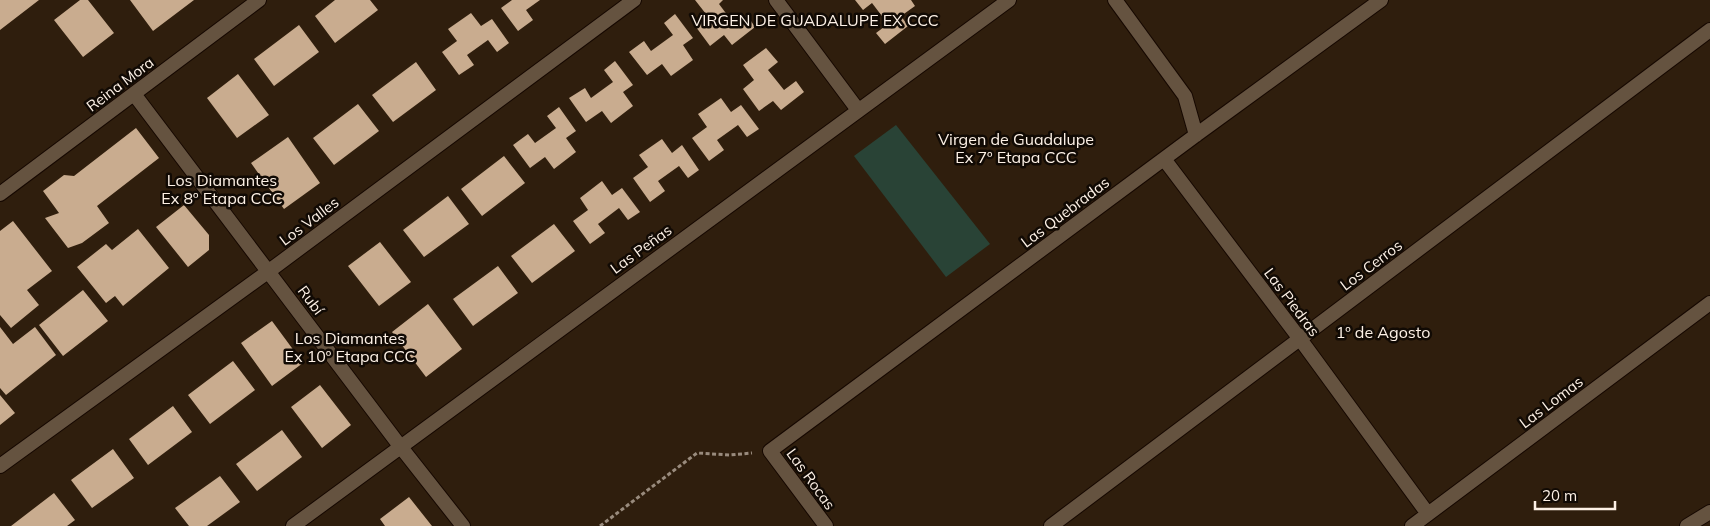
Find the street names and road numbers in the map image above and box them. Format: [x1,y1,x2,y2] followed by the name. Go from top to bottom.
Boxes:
[83,53,157,115] street label: Reina Mora
[1017,173,1113,251] street label: Las Quebradas
[276,193,342,249] street label: Los Valles
[607,220,675,278] street label: Las Peñas
[1336,236,1406,294] street label: Los Cerros
[1260,264,1324,340] street label: Las Piedras
[294,282,329,319] street label: Rubí
[1515,372,1587,432] street label: Las Lomas
[782,445,840,513] street label: Las Rocas

